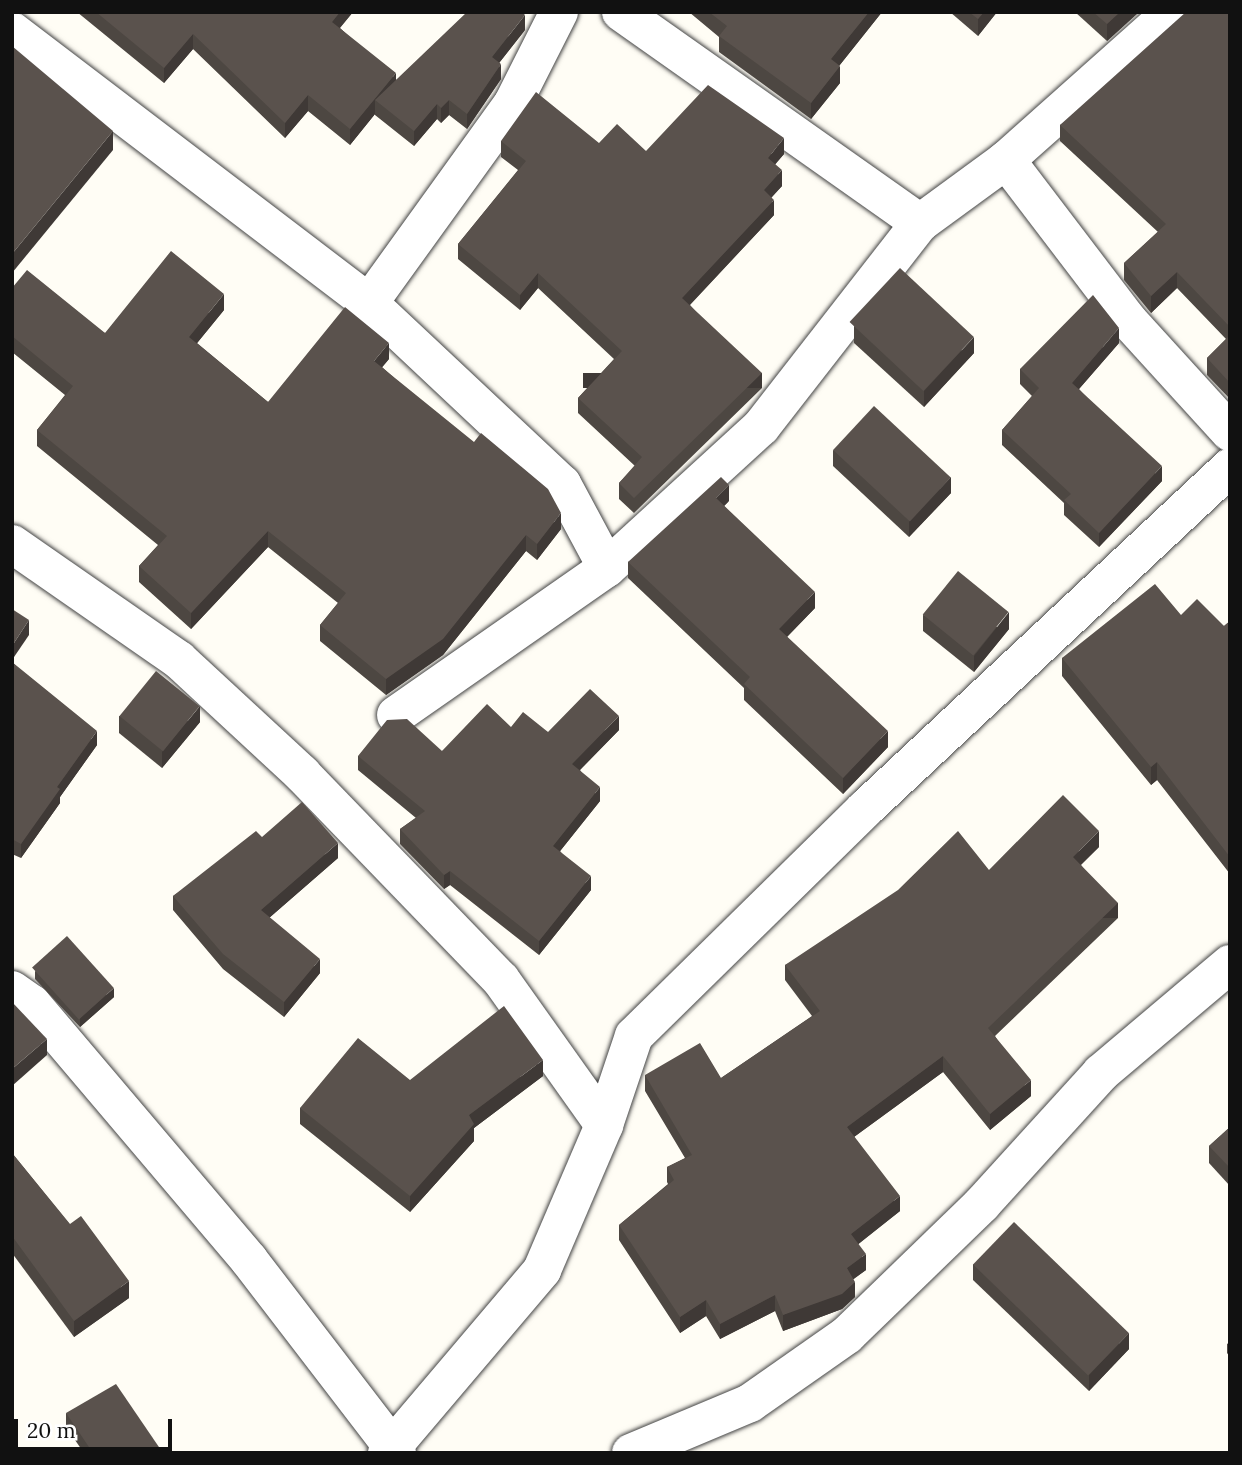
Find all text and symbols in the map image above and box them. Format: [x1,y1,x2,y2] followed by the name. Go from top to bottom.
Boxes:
[18,1406,175,1450] scale bar
[27,1417,76,1444] text: 20 m

